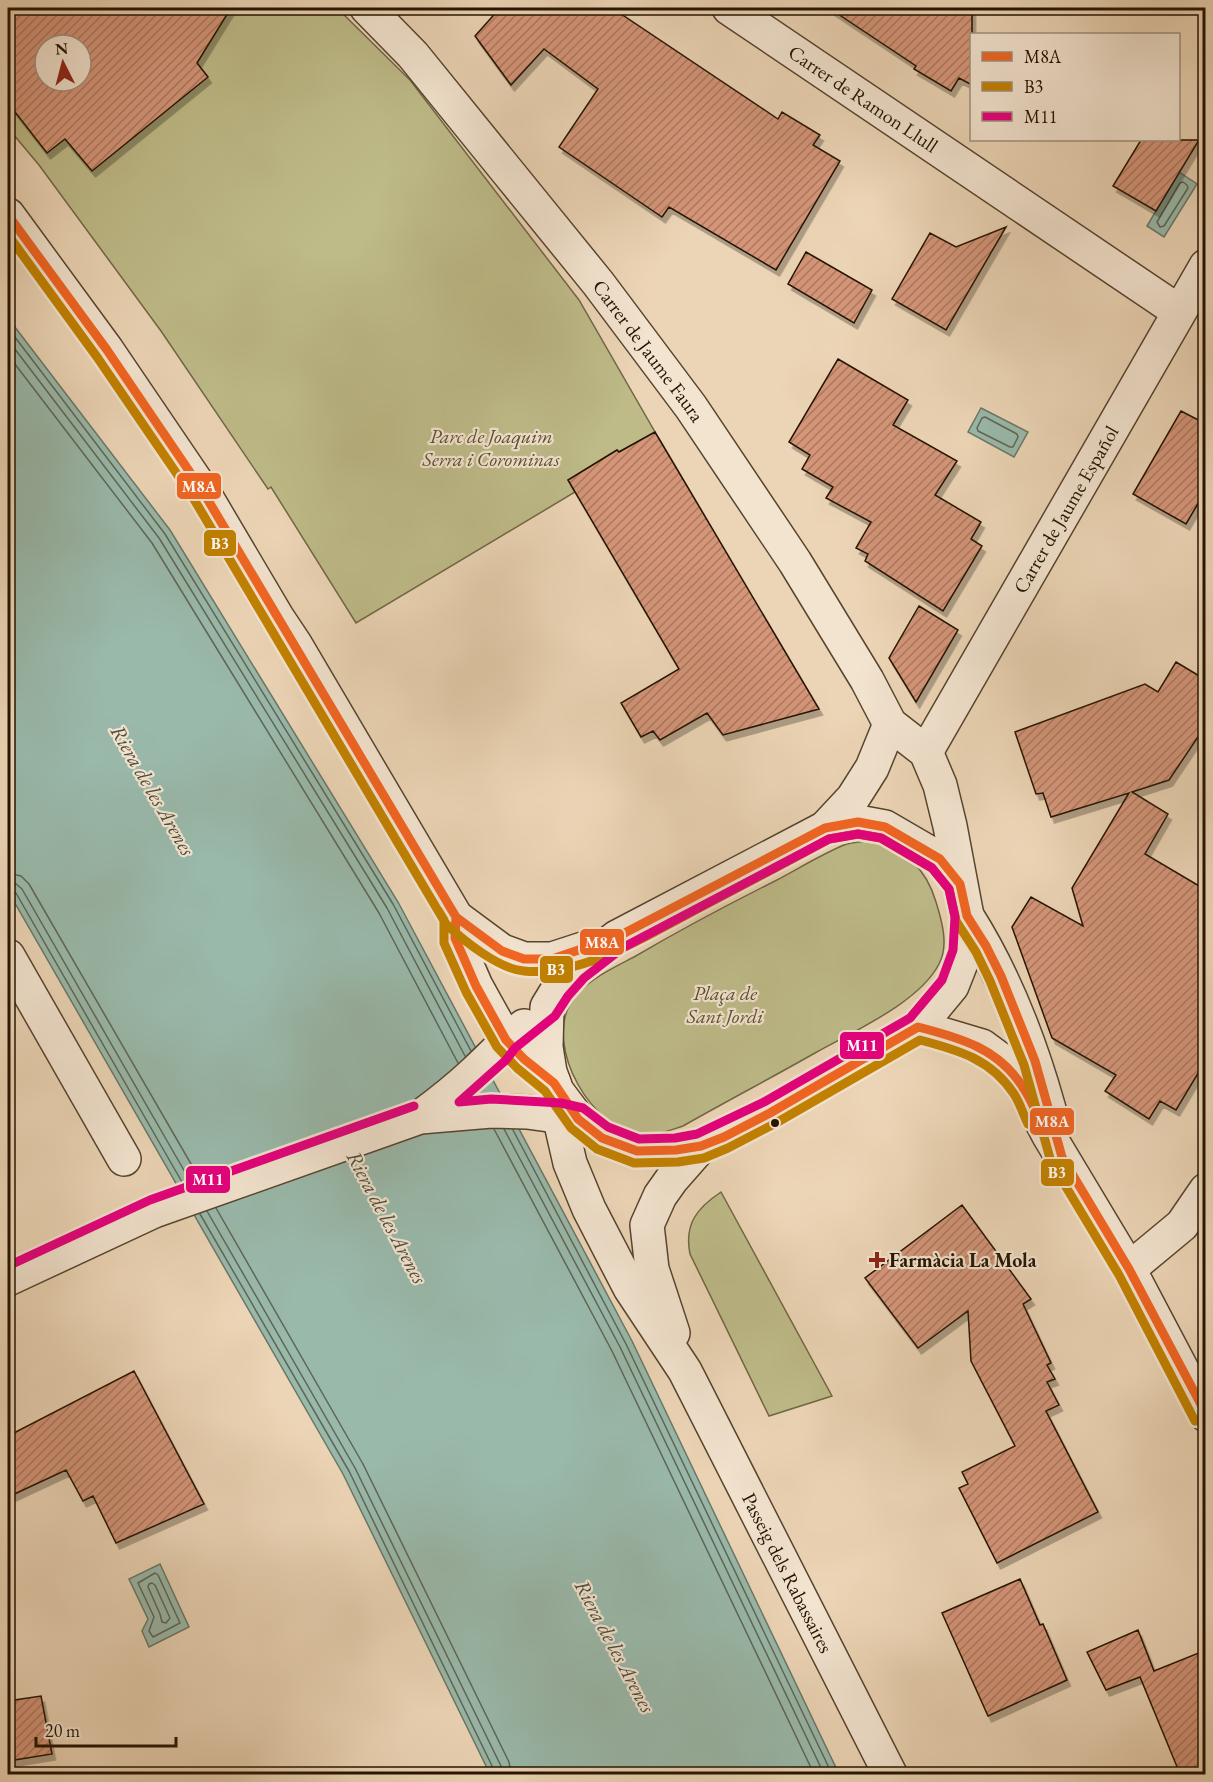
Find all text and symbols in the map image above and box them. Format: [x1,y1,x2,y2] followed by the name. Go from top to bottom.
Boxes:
[33,33,93,93] north arrow
[970,33,1180,141] legend
[54,37,69,60] text: N
[784,39,943,158] street label: Carrer de Ramon Llull
[1024,45,1062,68] text: M8A
[1024,75,1043,98] text: B3
[1024,105,1058,128] text: M11
[587,274,710,427] street label: Carrer de Jaume Faura
[1007,421,1124,598] street label: Carrer de Jaume Español
[422,423,560,472] park label: Parc de Joaquim Serra i Corominas
[176,472,222,500] line badge: M8A
[182,476,217,497] text: M8A
[203,529,237,557] line badge: B3
[211,533,229,554] text: B3
[105,720,202,861] water label: Riera de les Arenes
[579,928,625,956] line badge: M8A
[585,932,620,953] text: M8A
[539,955,574,984] line badge: B3
[547,959,565,980] text: B3
[686,980,764,1029] park label: Plaça de Sant Jordi
[839,1031,885,1060] line badge: M11
[846,1035,878,1056] text: M11
[1029,1107,1075,1136] line badge: M8A
[1035,1111,1070,1132] text: M8A
[769,1117,781,1129] unlabelled marker
[341,1146,433,1288] water label: Riera de les Arenes
[1040,1158,1075,1187] line badge: B3
[1048,1162,1066,1183] text: B3
[185,1165,231,1194] line badge: M11
[192,1169,224,1190] text: M11
[889,1247,1037,1273] place label: Farmàcia La Mola
[870,1253,884,1267] marker: Farmàcia La Mola
[736,1488,839,1657] street label: Passeig dels Rabassaires
[569,1575,661,1717] water label: Riera de les Arenes
[36,1710,176,1748] scale bar
[45,1719,80,1742] text: 20 m

